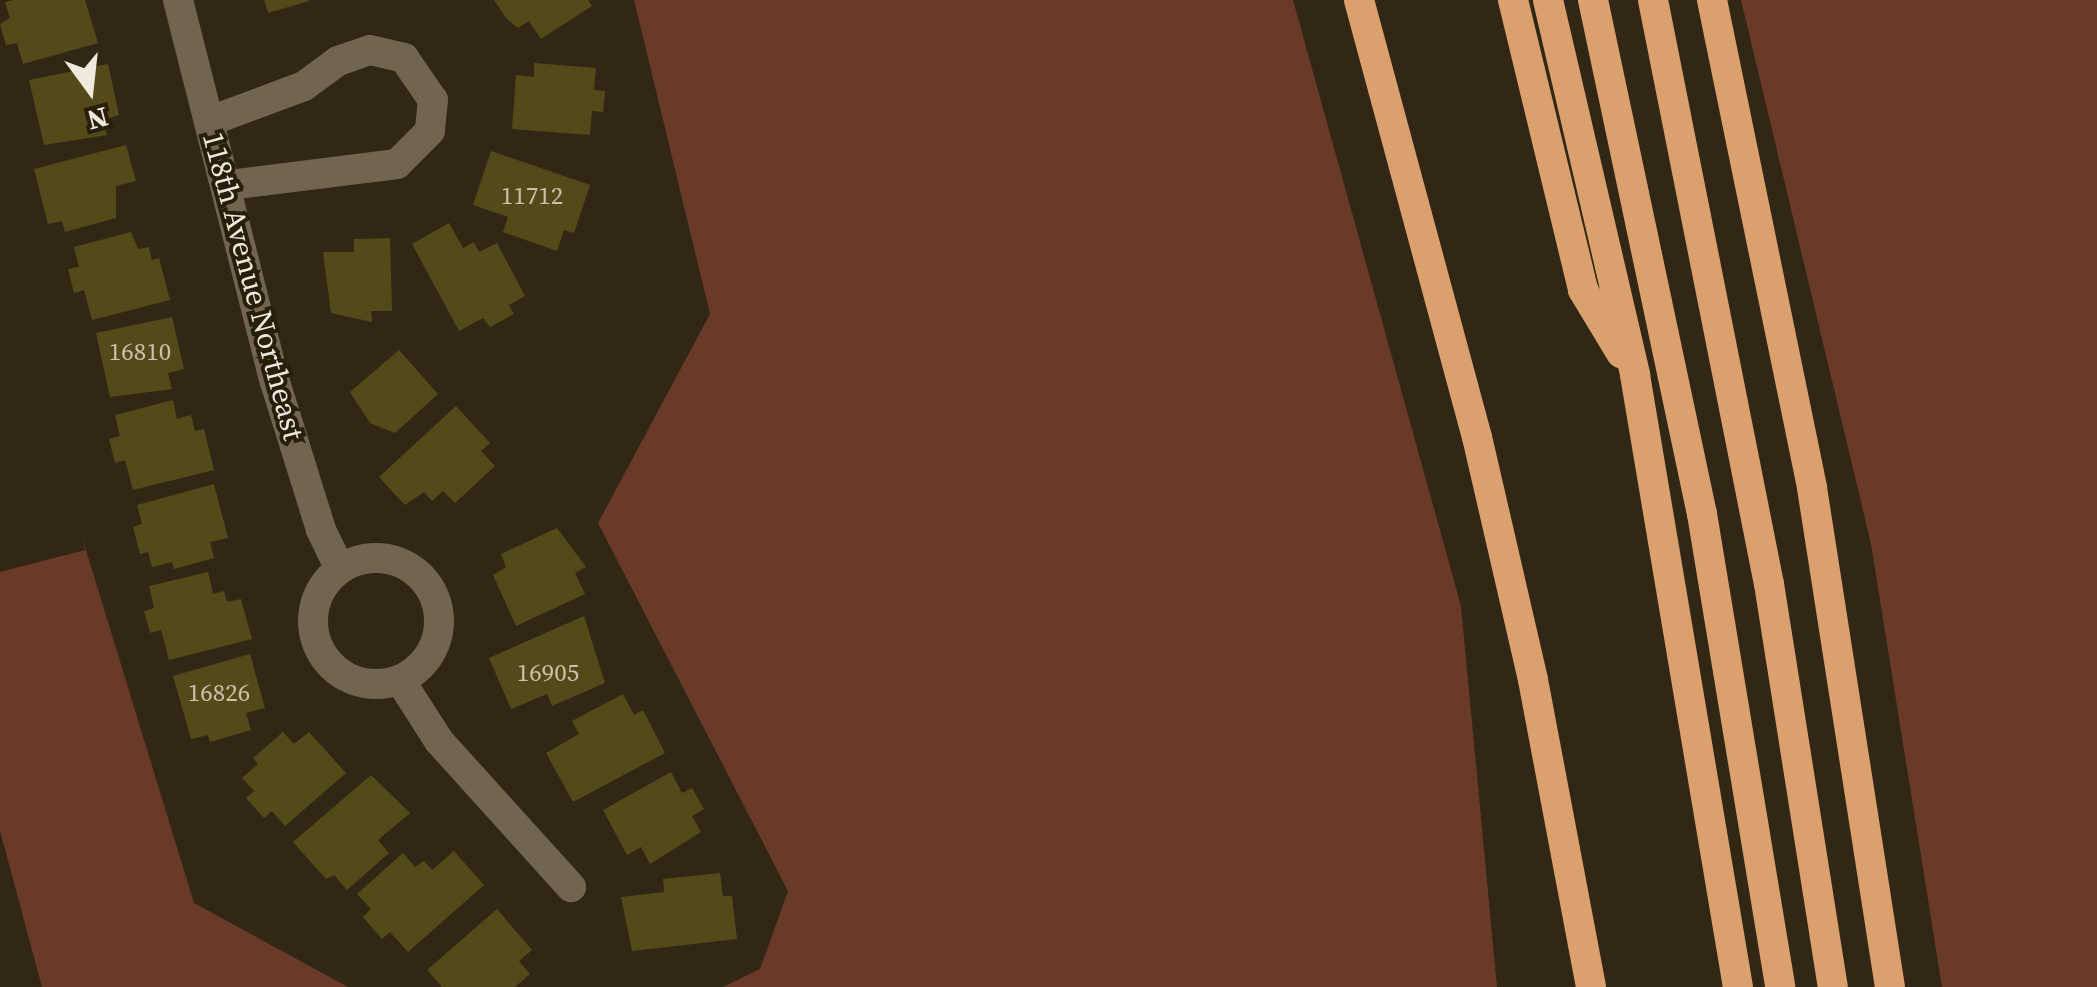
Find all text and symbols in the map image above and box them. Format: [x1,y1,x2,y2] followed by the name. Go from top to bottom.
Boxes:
[40,40,140,140] north arrow
[83,98,113,140] text: N
[195,128,311,444] street label: 118th Avenue Northeast
[501,180,563,210] house number: 11712
[109,336,171,366] house number: 16810
[517,657,579,687] house number: 16905
[188,677,250,707] house number: 16826

